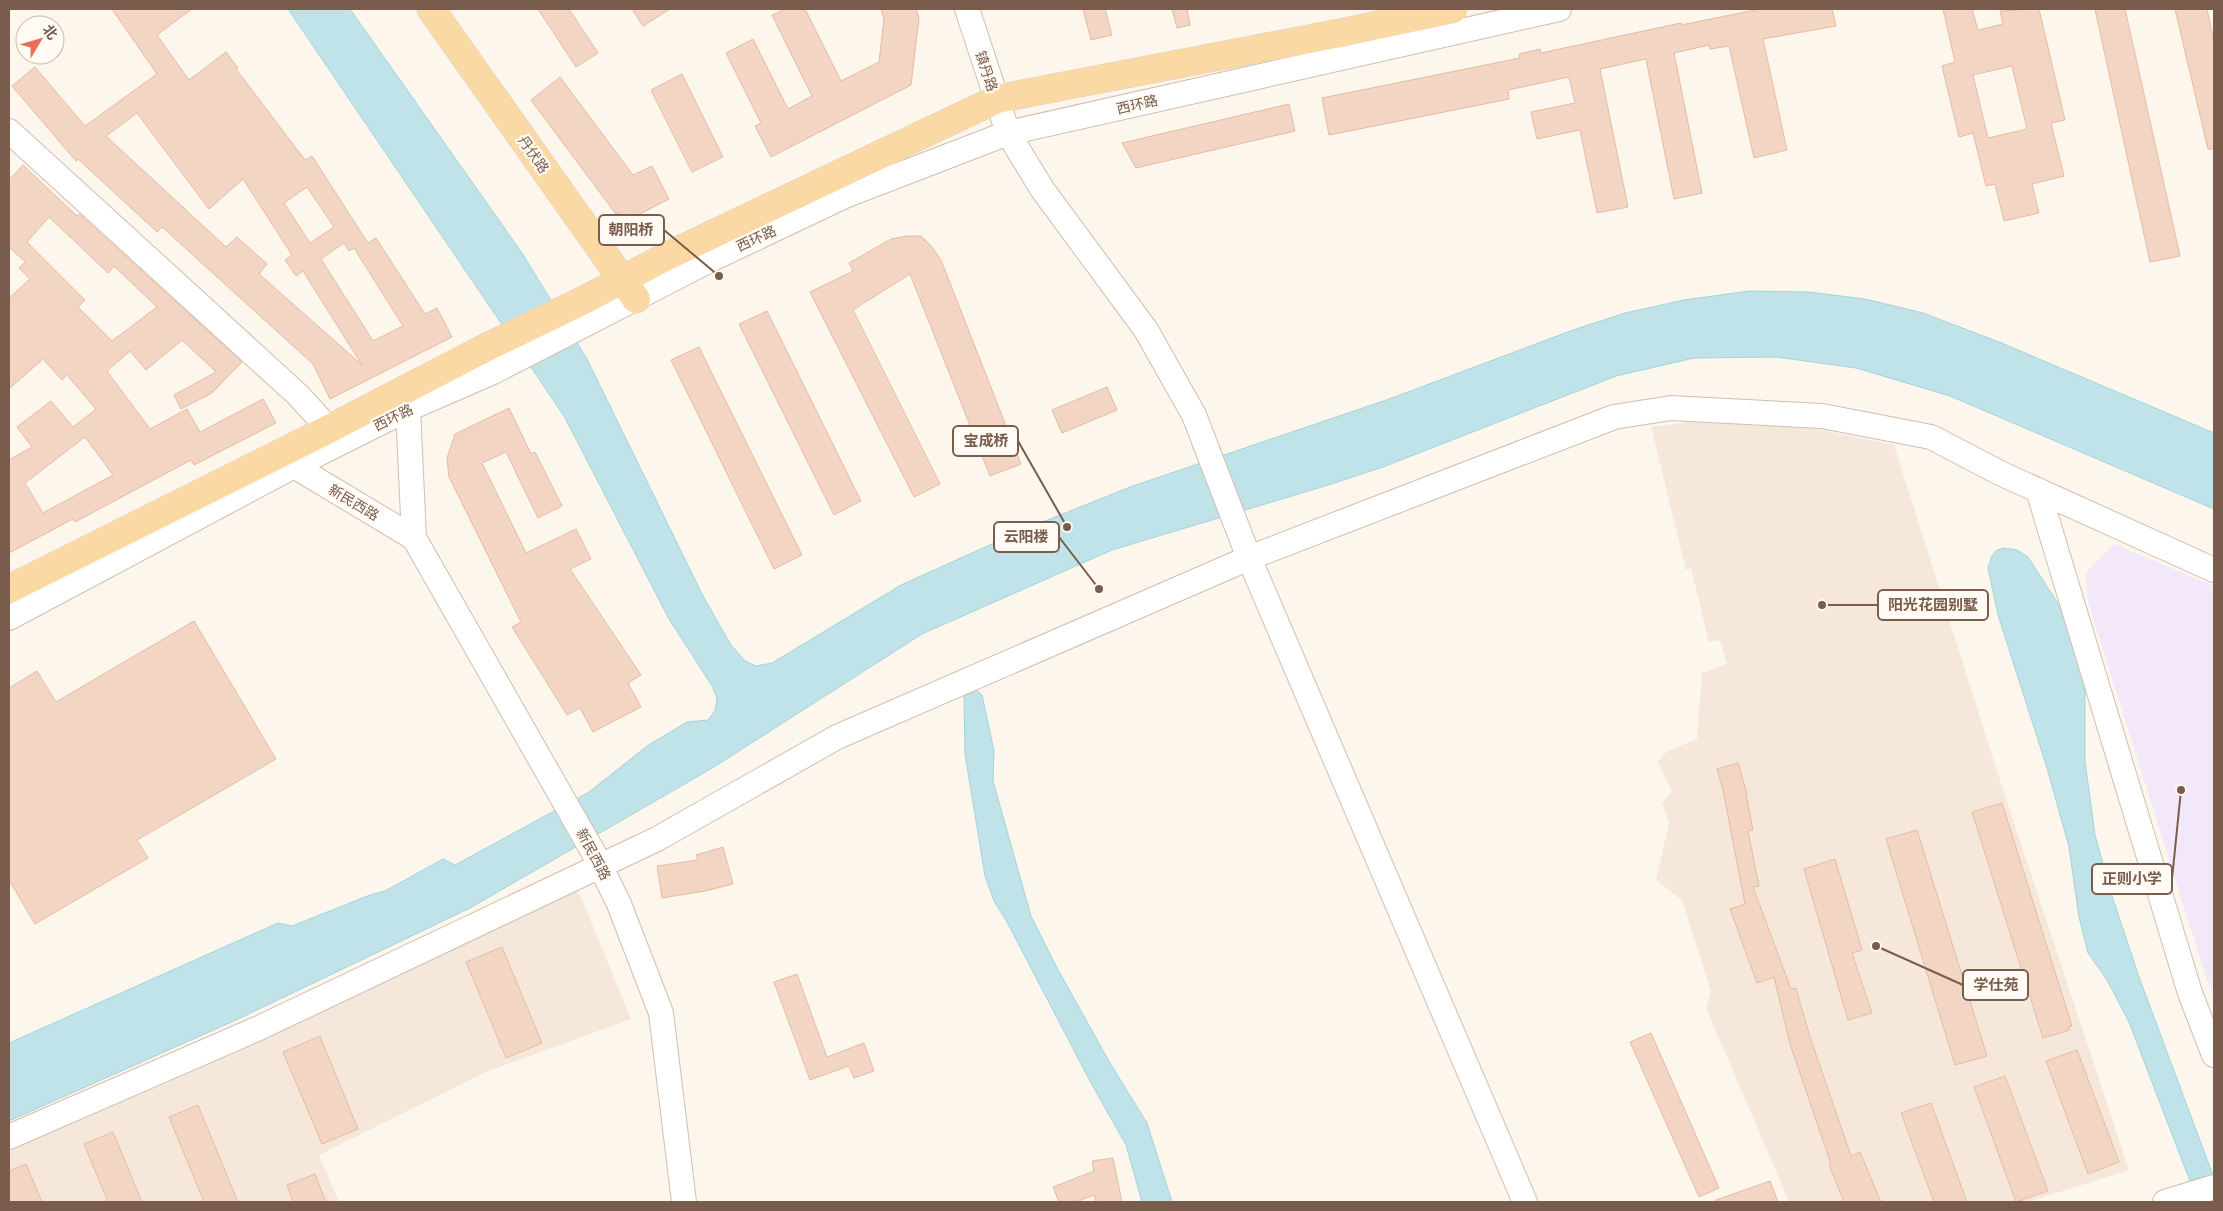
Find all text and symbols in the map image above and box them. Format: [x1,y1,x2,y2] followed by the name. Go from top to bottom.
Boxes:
[15,15,65,65] north arrow
[40,21,62,42] text: 北
[972,48,1002,94] street label: 镇丹路
[1115,91,1159,117] street label: 西环路
[515,132,553,176] street label: 丹伏路
[599,215,664,245] callout: 朝阳桥
[608,220,654,238] text: 朝阳桥
[733,221,779,255] street label: 西环路
[370,400,416,434] street label: 西环路
[953,426,1018,456] callout: 宝成桥
[963,431,1009,449] text: 宝成桥
[326,480,382,524] street label: 新民西路
[994,522,1059,552] callout: 云阳楼
[1003,527,1049,545] text: 云阳楼
[1878,590,1988,620] callout: 阳光花园别墅
[1888,595,1978,613] text: 阳光花园别墅
[573,825,615,883] street label: 新民西路
[2092,864,2172,894] callout: 正则小学
[2102,869,2162,887] text: 正则小学
[1963,970,2028,1000] callout: 学仕苑
[1973,975,2019,993] text: 学仕苑

